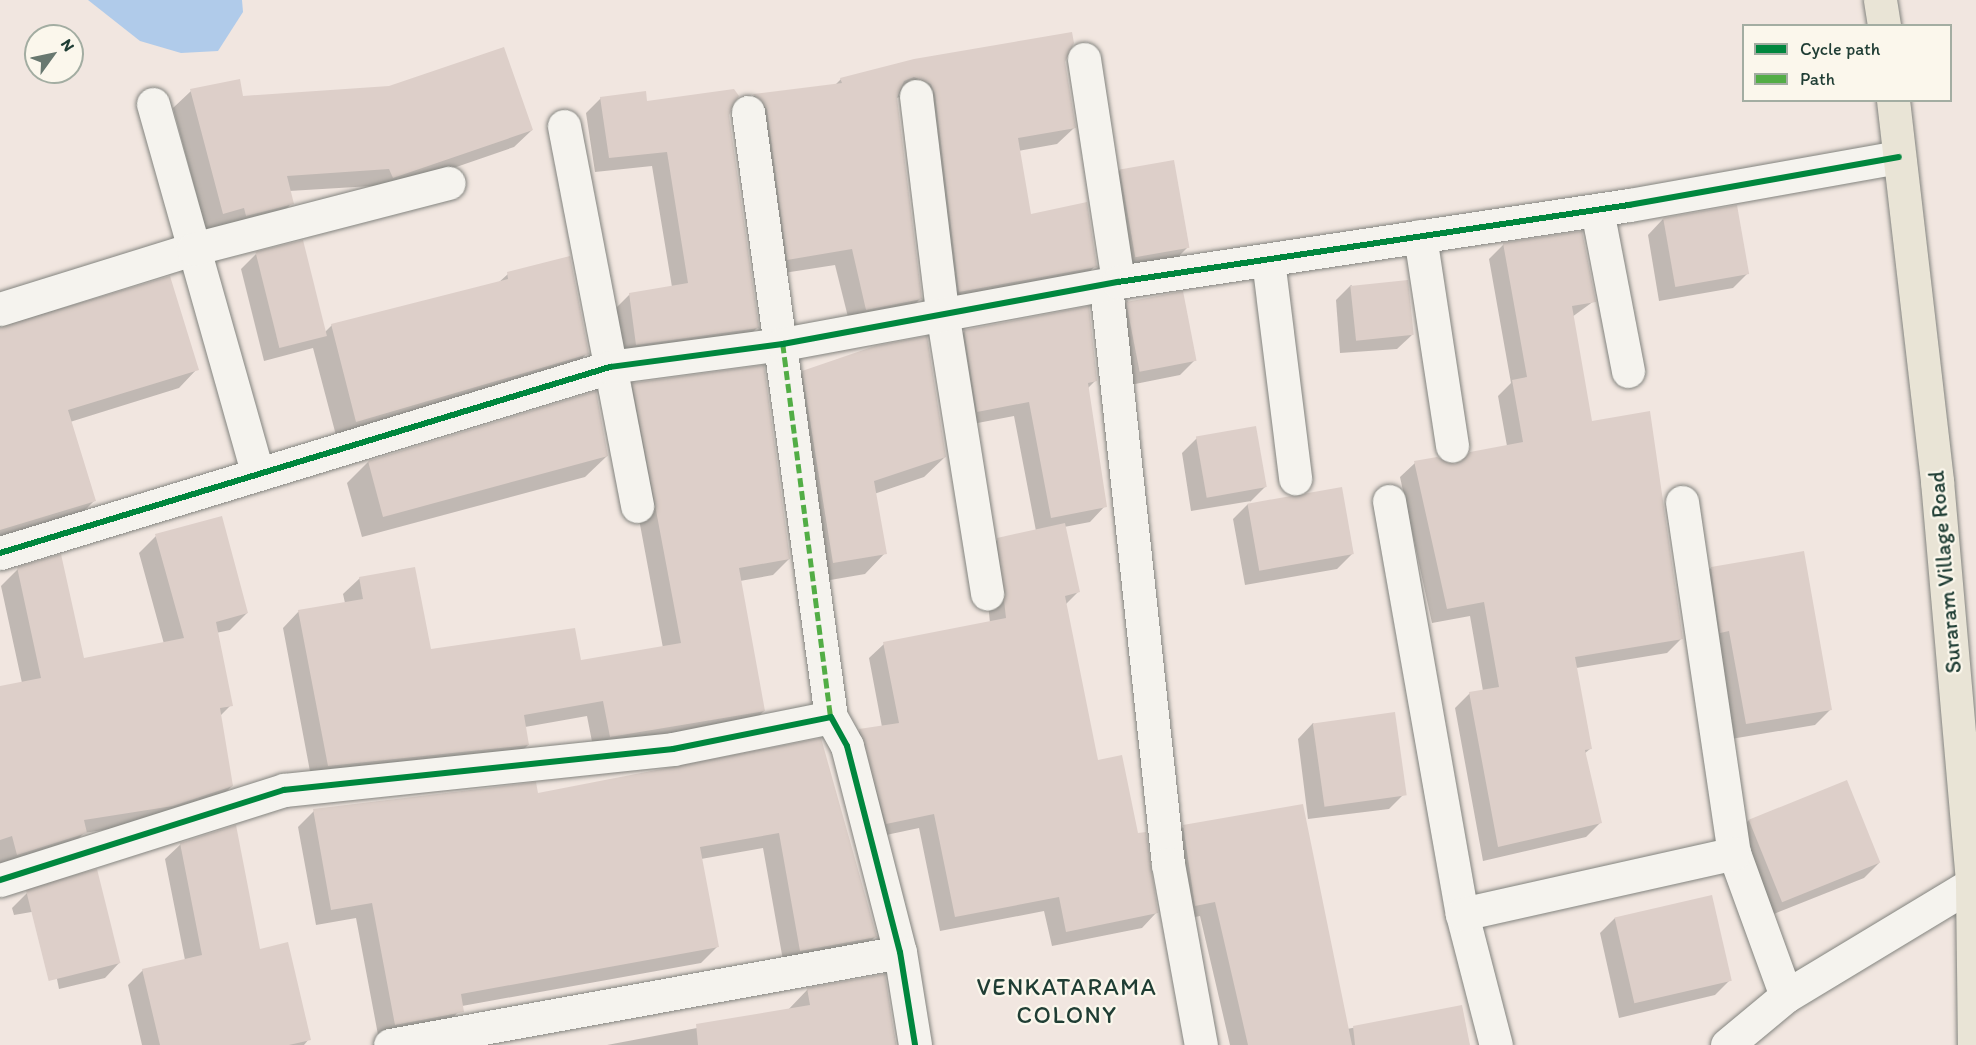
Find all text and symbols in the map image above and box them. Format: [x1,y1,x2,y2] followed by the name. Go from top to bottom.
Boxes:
[24,24,84,84] north arrow
[1742,24,1952,102] legend
[57,35,79,55] text: N
[1800,38,1880,60] text: Cycle path
[1800,68,1835,90] text: Path
[1923,470,1967,674] street label: Suraram Village Road
[975,973,1159,1029] district label: VENKATARAMA COLONY

